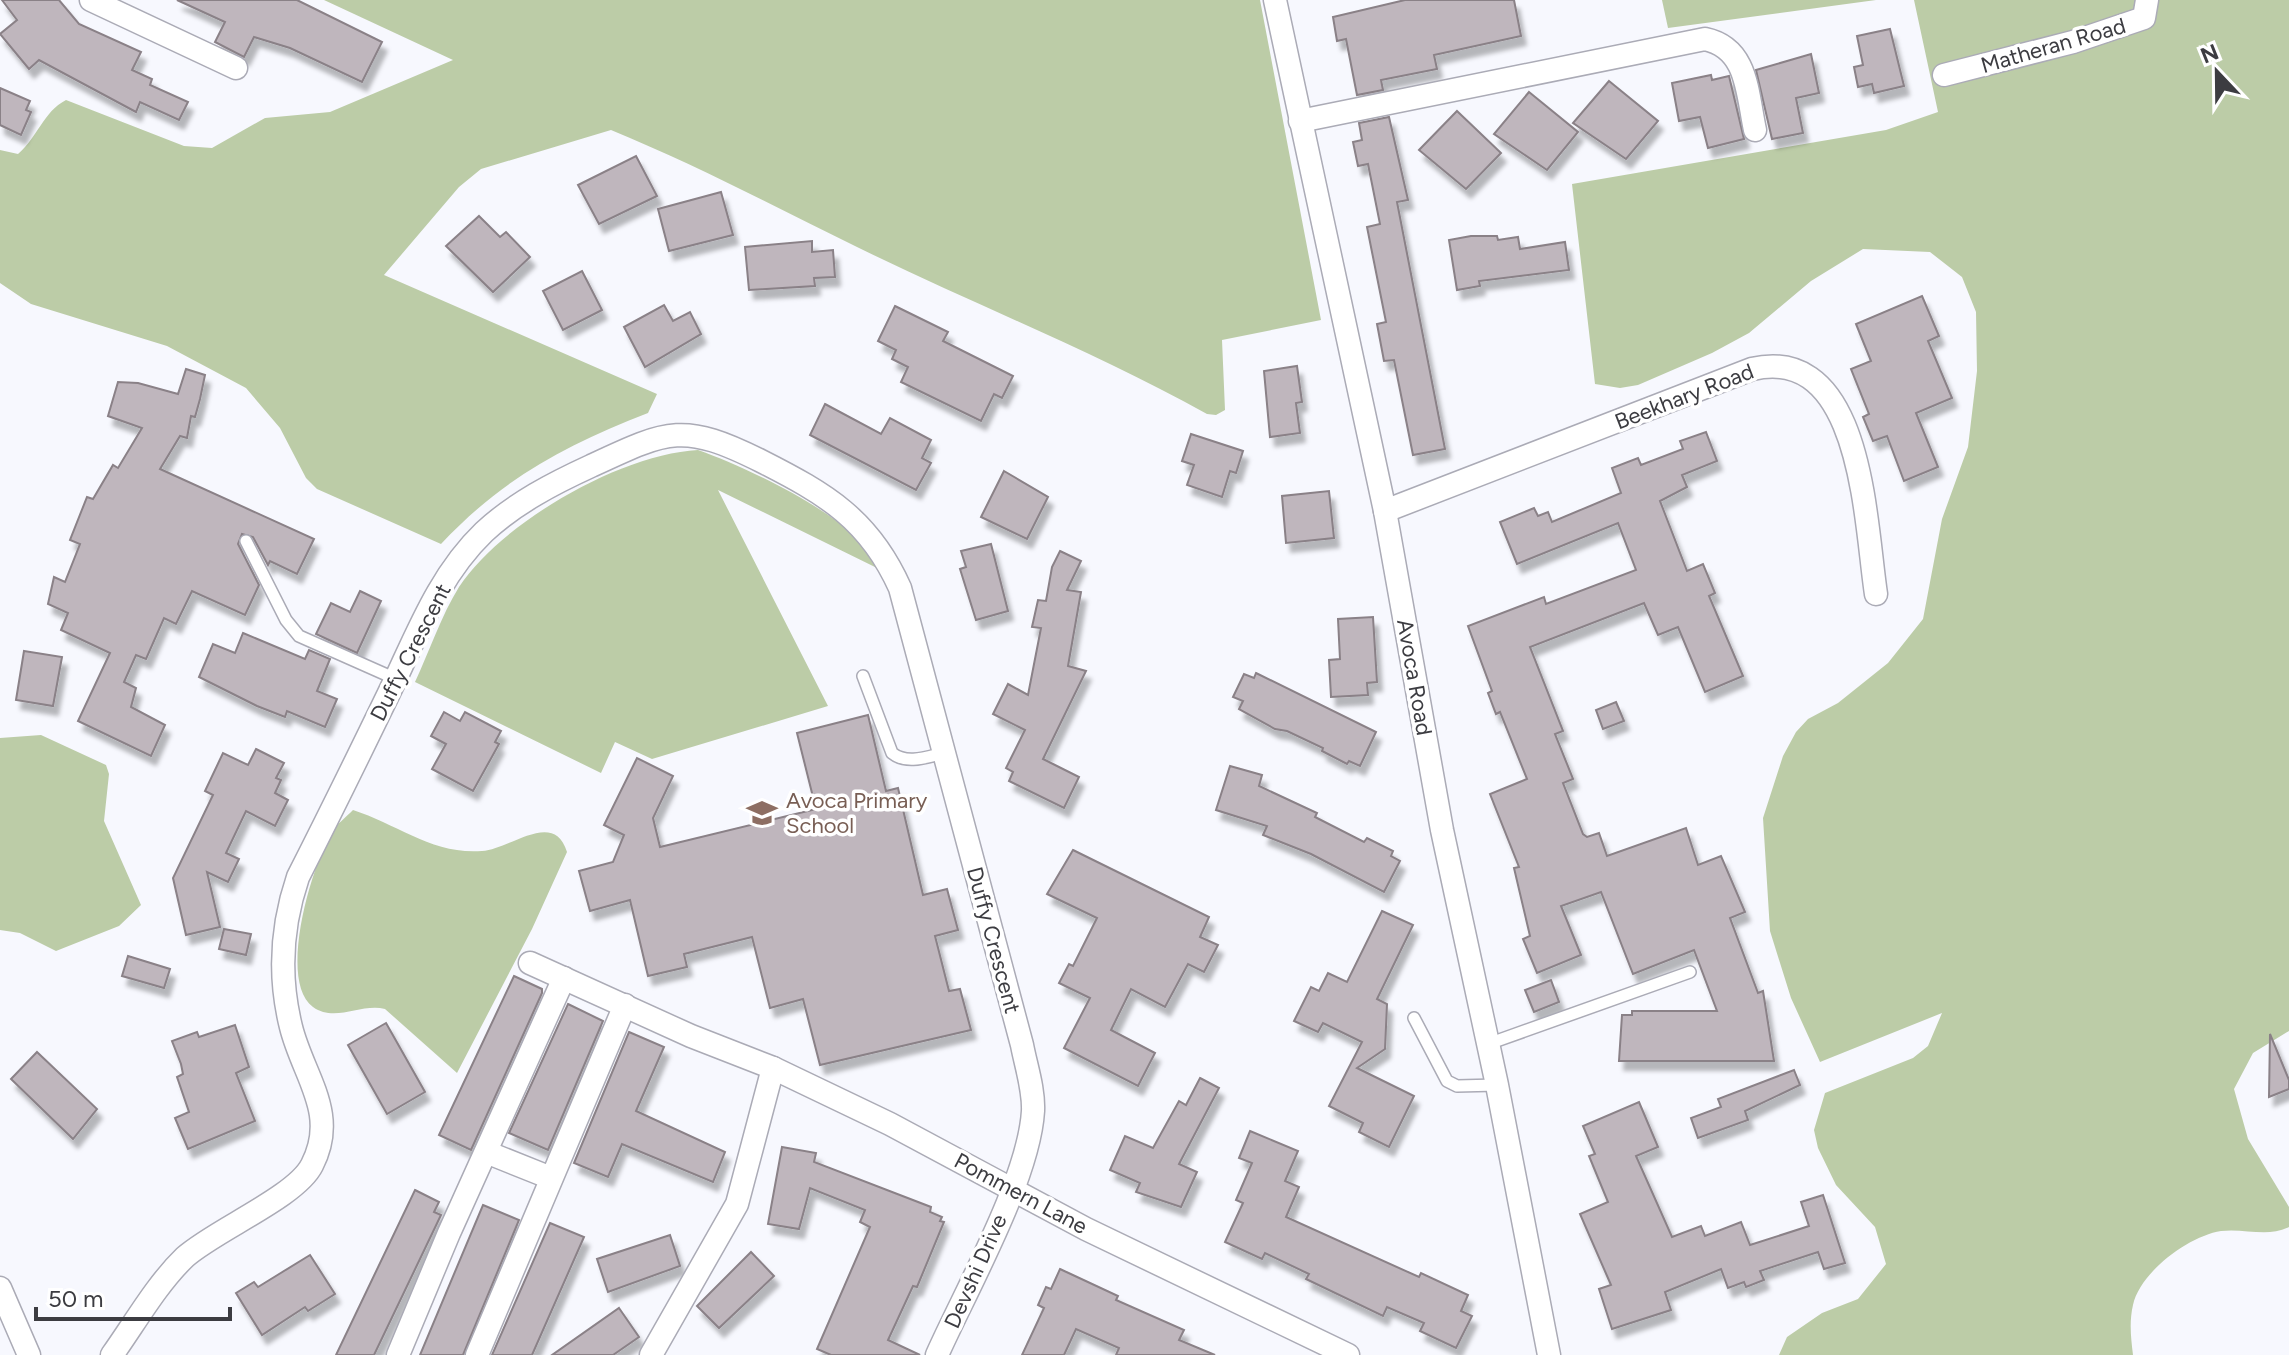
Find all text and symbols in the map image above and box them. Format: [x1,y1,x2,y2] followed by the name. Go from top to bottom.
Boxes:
[1978,12,2129,79] street label: Matheran Road
[2177,32,2257,112] north arrow
[2197,38,2223,70] text: N
[1611,358,1758,435] street label: Beekhary Road
[364,579,457,726] street label: Duffy Crescent
[1391,617,1438,737] street label: Avoca Road
[786,787,928,839] place label: Avoca Primary School
[745,796,779,830] school or university icon: Avoca Primary School
[961,864,1026,1016] street label: Duffy Crescent
[950,1147,1092,1240] street label: Pommern Lane
[938,1210,1013,1333] street label: Devshi Drive
[36,1271,230,1321] scale bar
[48,1284,104,1313] text: 50 m

